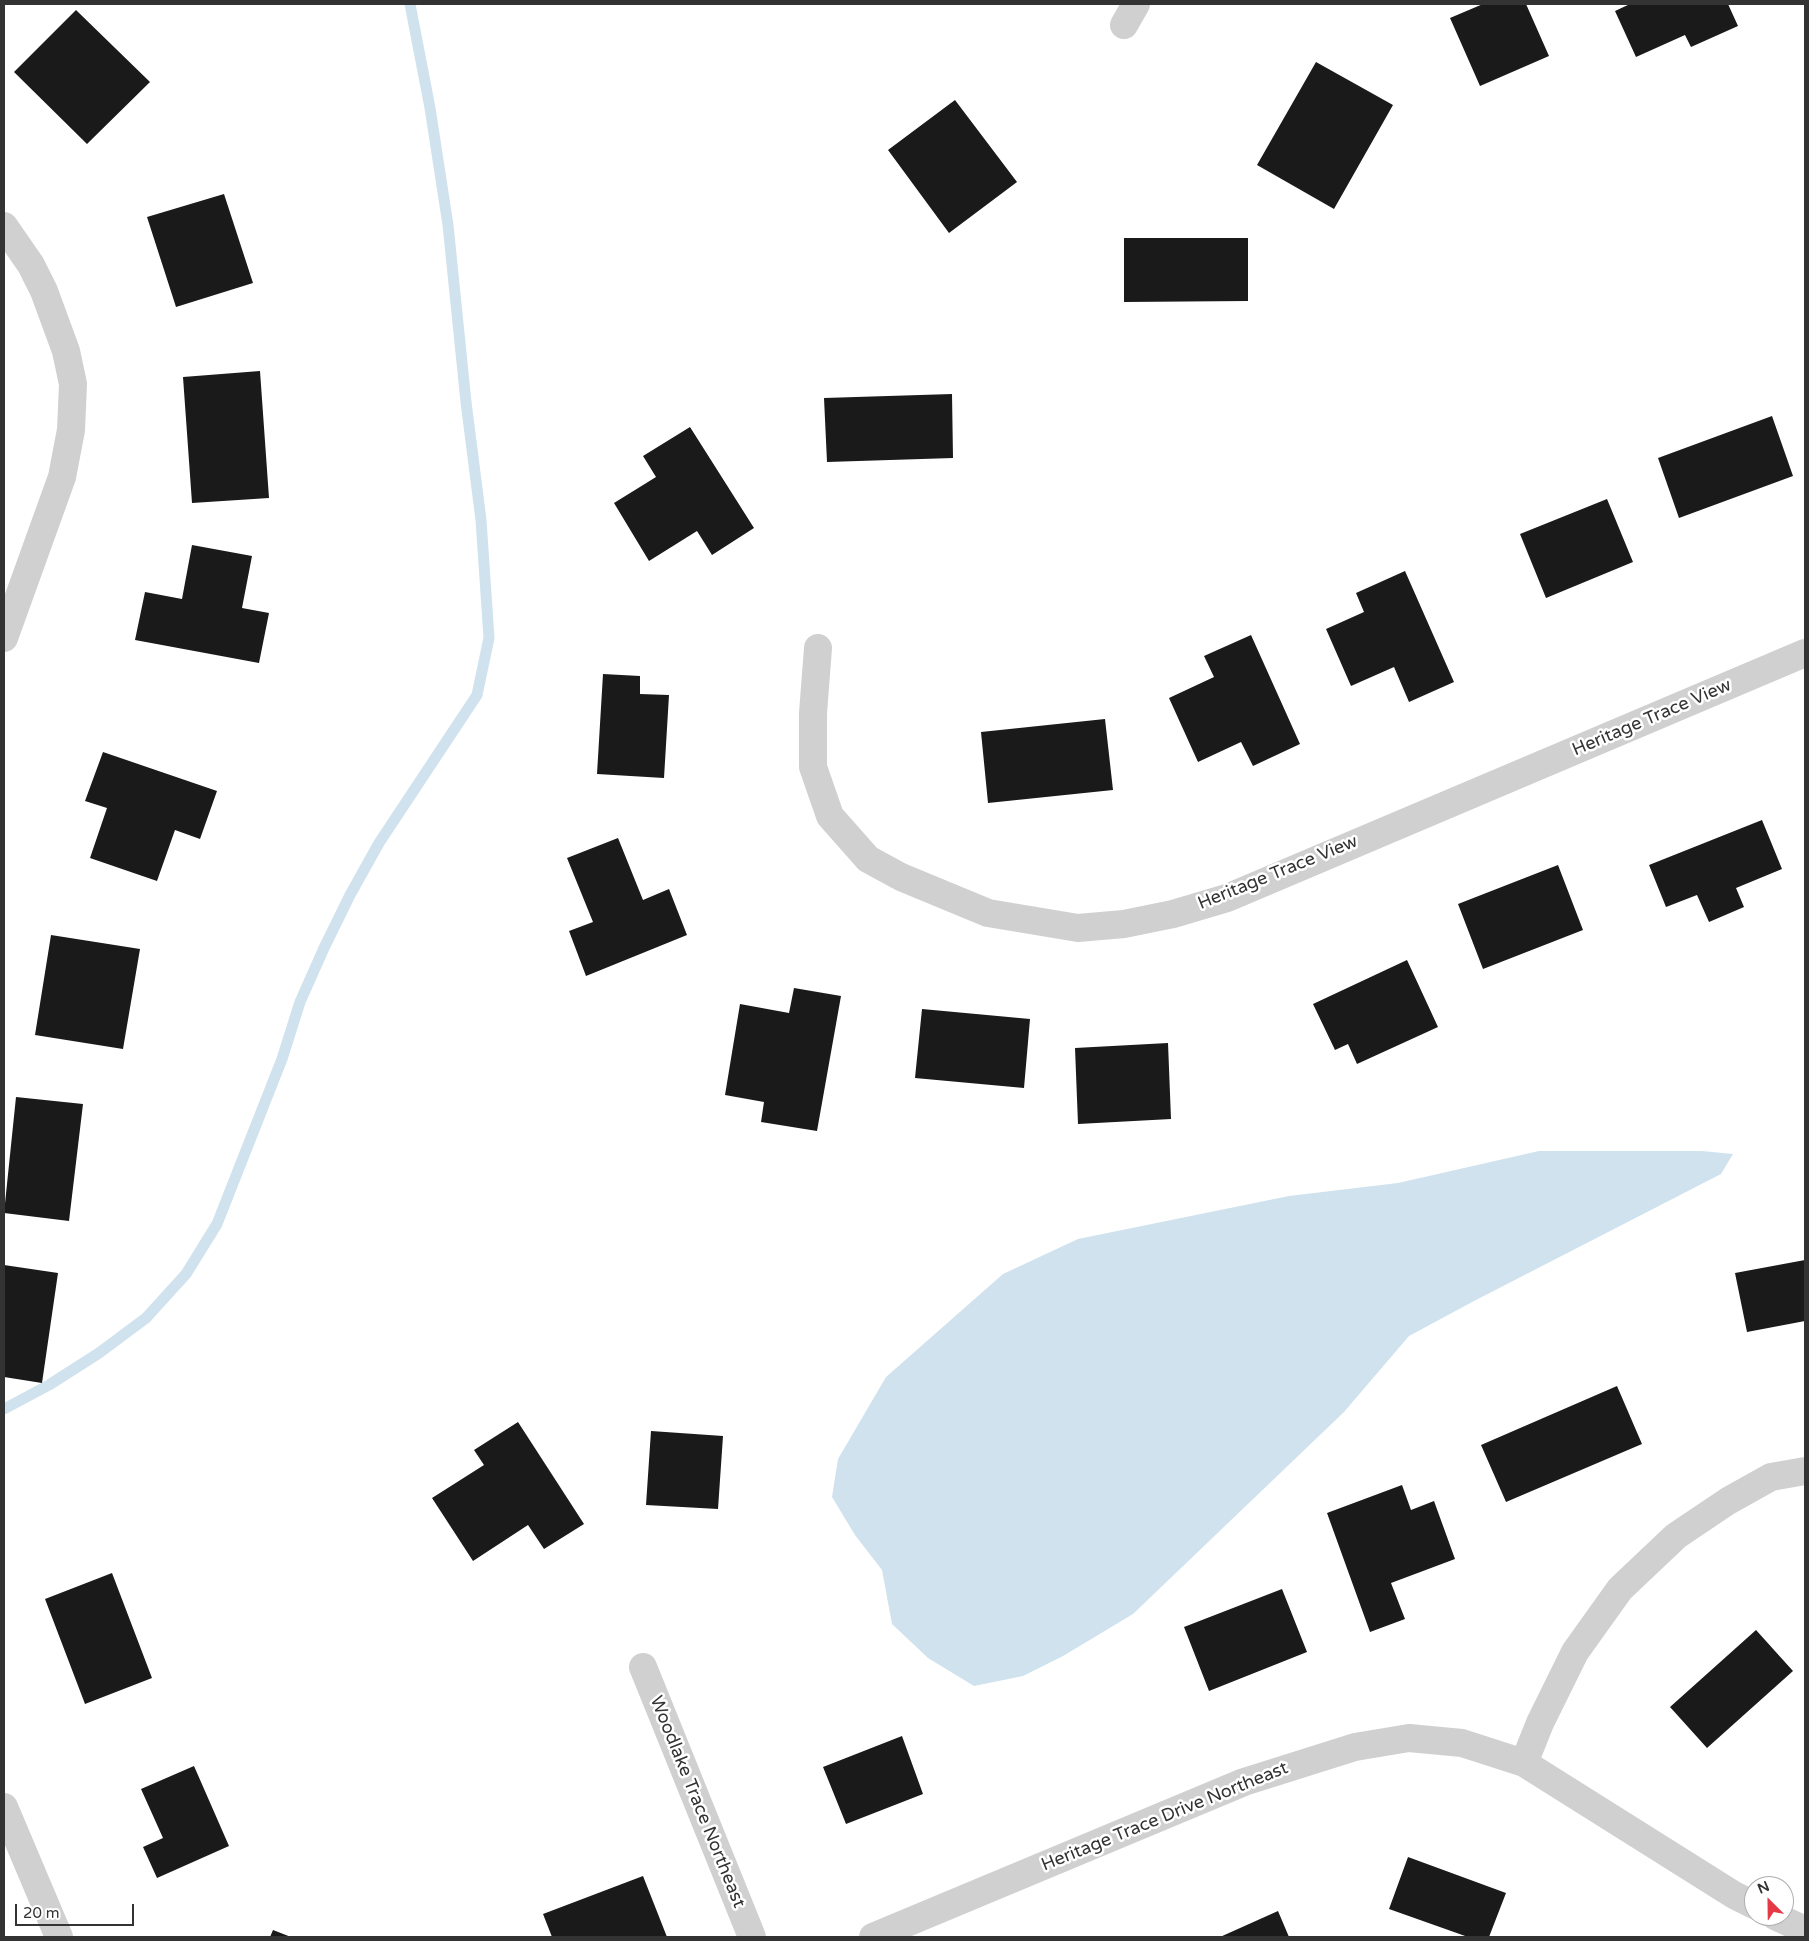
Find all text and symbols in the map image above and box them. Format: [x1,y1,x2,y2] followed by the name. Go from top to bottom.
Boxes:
[1569,675,1735,761] street label: Heritage Trace View
[1195,831,1361,915] street label: Heritage Trace View
[645,1693,749,1911] street label: Woodlake Trace Northeast
[1039,1758,1291,1876] street label: Heritage Trace Drive Northeast
[1744,1876,1794,1926] north arrow
[1755,1878,1772,1898] text: N
[18,1894,136,1926] scale bar
[23,1904,60,1922] text: 20 m

